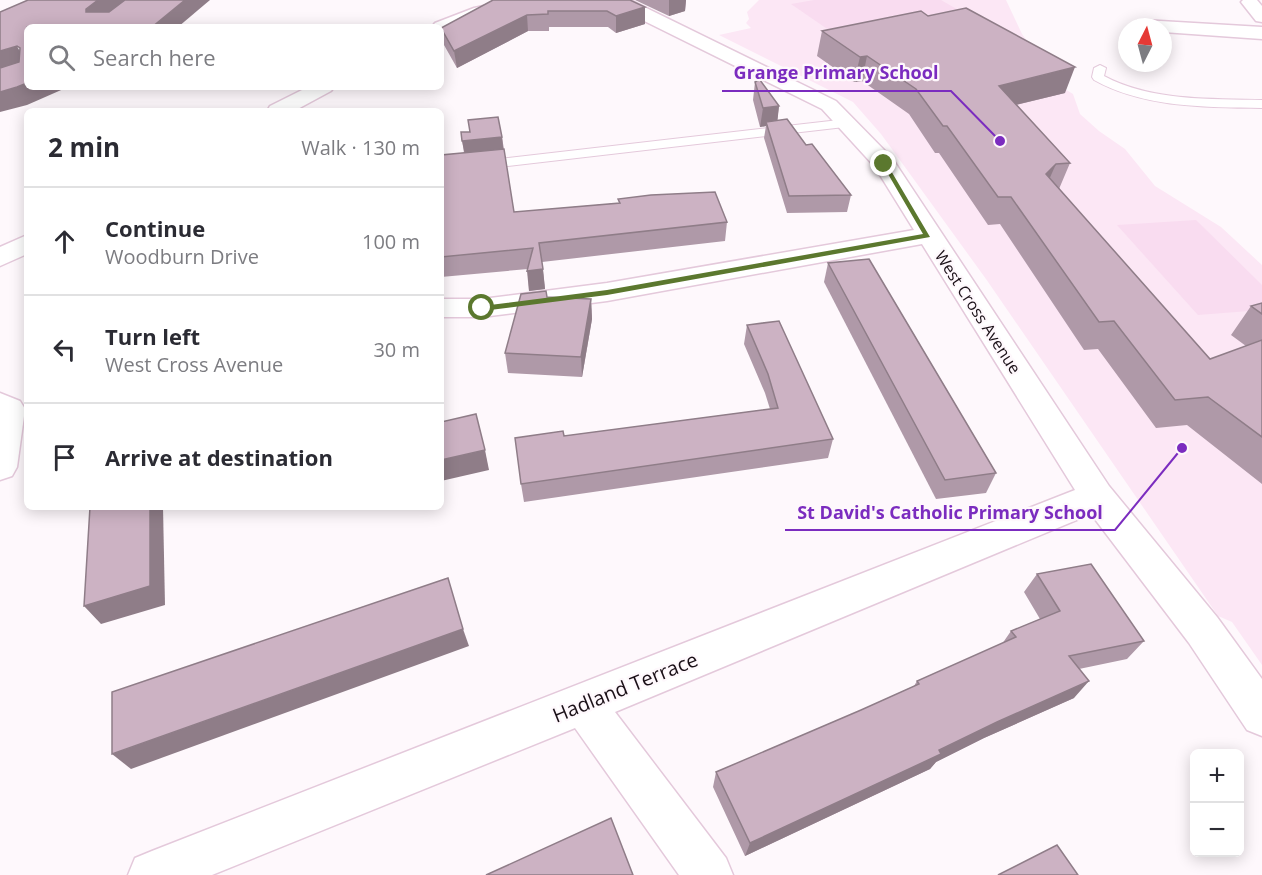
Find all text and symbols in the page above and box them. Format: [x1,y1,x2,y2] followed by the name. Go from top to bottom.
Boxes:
[1118,18,1172,72] north arrow
[24,24,444,90] search box
[45,41,78,74] icon: search
[93,42,216,72] text: Search here
[722,55,951,91] callout: Grange Primary School
[734,60,938,84] text: Grange Primary School
[48,129,120,165] text: 2 min
[301,134,420,161] text: Walk · 130 m
[870,150,896,176] route end
[105,213,205,243] text: Continue
[48,225,81,258] icon: ahead
[362,228,420,255] text: 100 m
[105,243,259,270] text: Woodburn Drive
[930,246,1026,378] street label: West Cross Avenue
[468,294,494,320] route start
[105,321,200,351] text: Turn left
[48,333,81,366] icon: left
[373,336,420,363] text: 30 m
[105,351,283,378] text: West Cross Avenue
[48,441,81,474] icon: arrive
[105,442,333,472] text: Arrive at destination
[785,494,1115,530] callout: St David's Catholic Primary School
[797,500,1103,524] text: St David's Catholic Primary School
[548,646,702,728] street label: Hadland Terrace
[1190,749,1244,857] map controls
[1190,749,1244,803] button: +
[1190,803,1244,857] button: −

